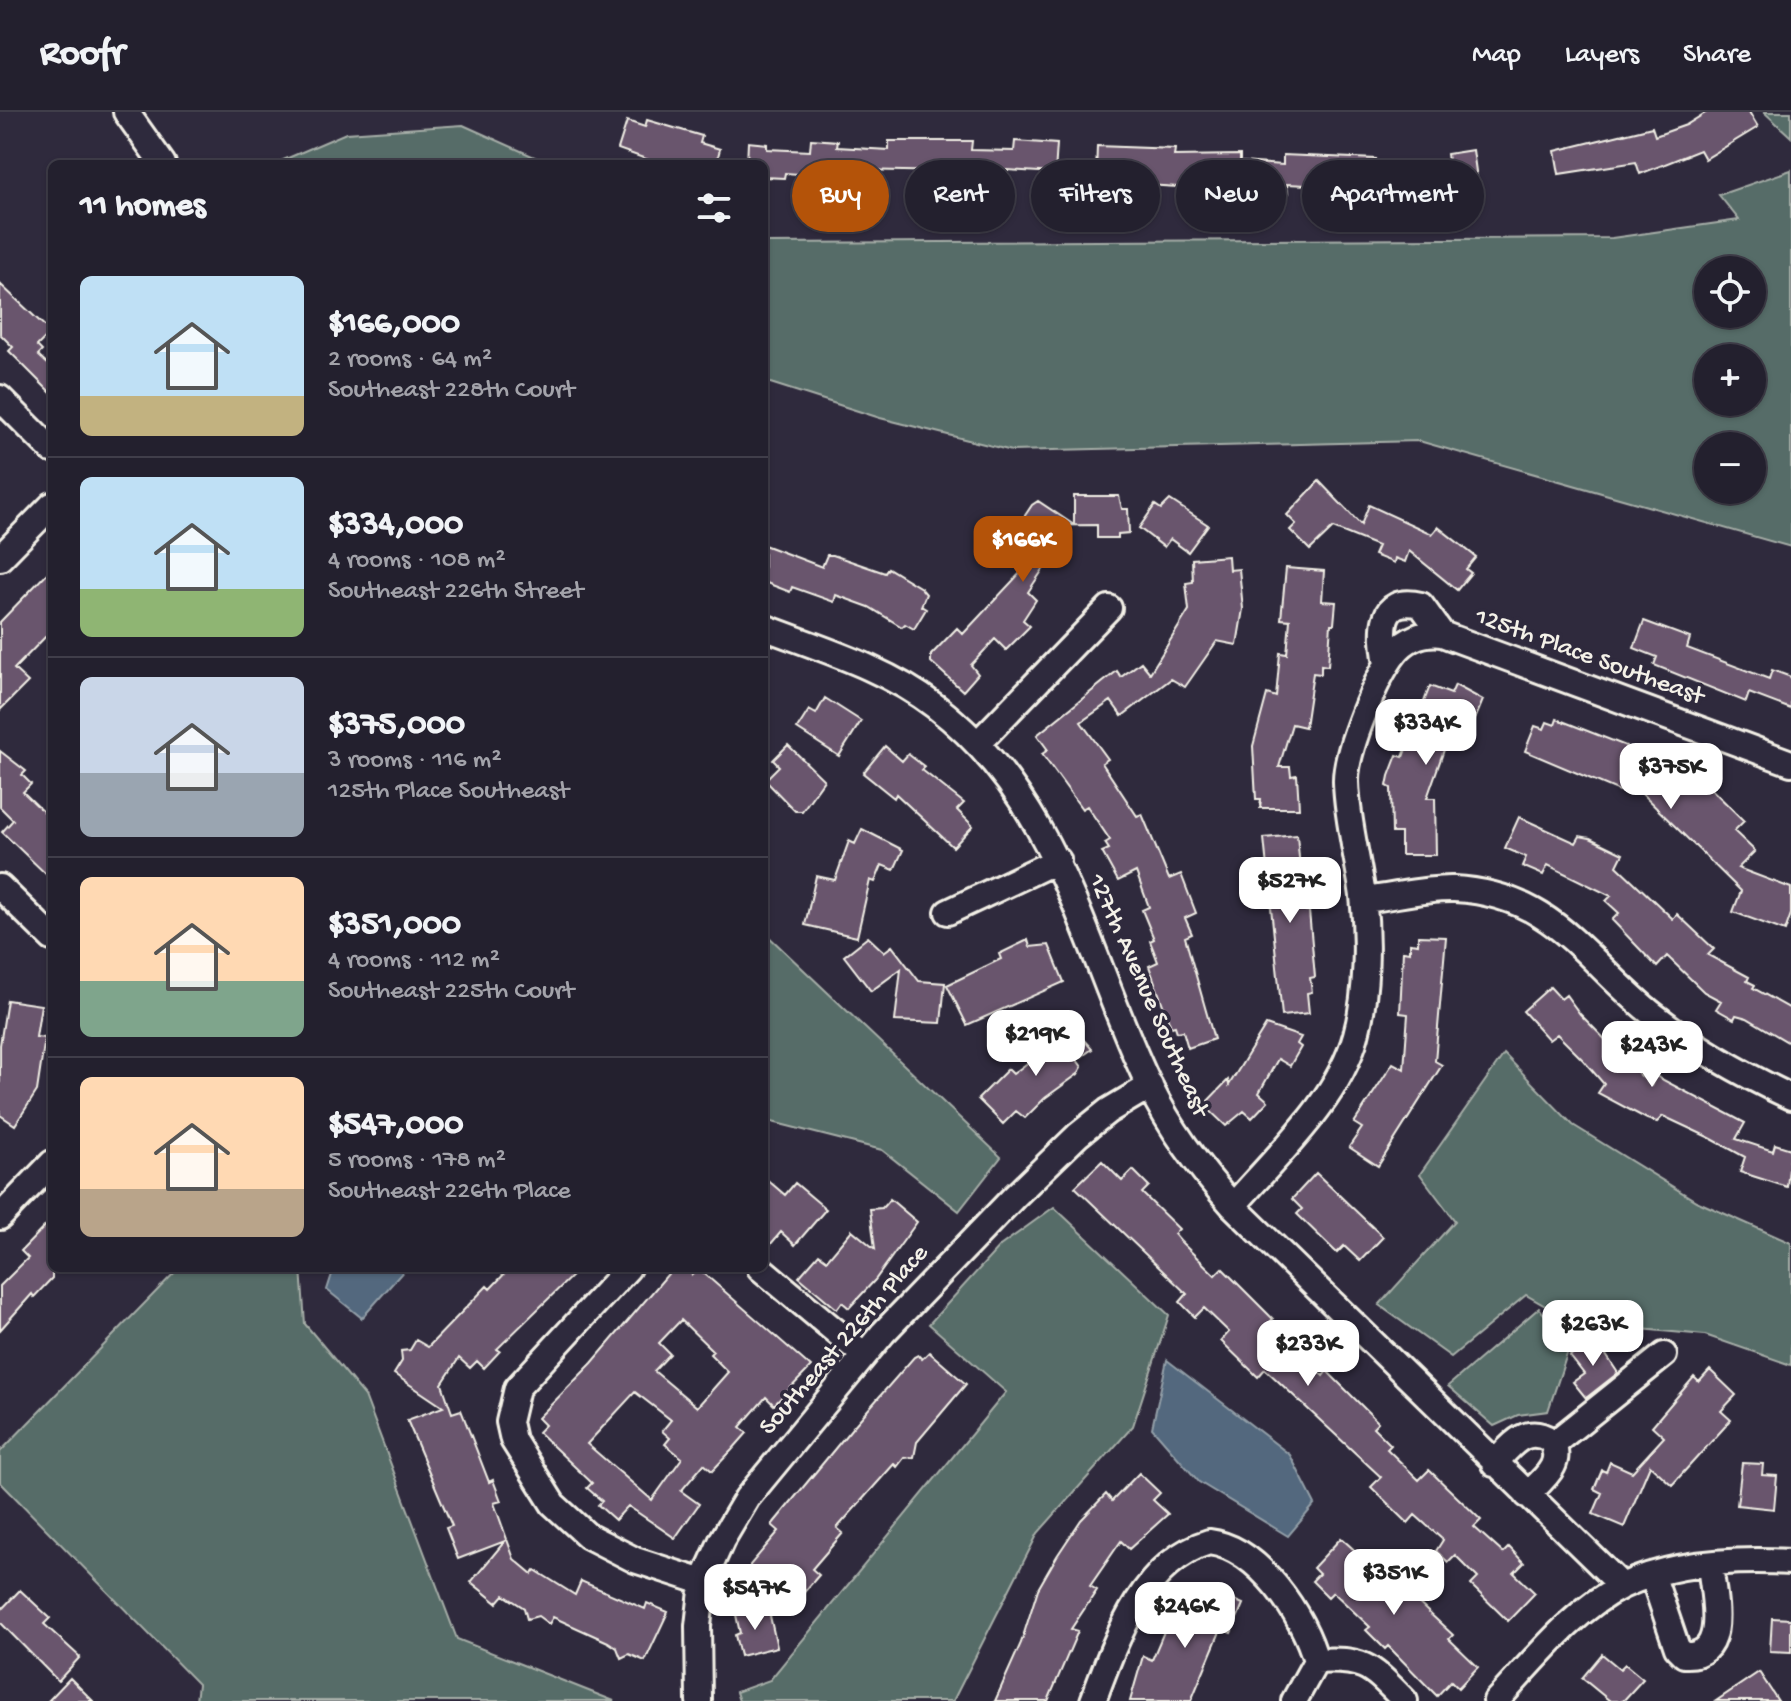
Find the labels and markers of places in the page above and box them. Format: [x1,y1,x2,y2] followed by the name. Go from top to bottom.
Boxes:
[967,516,1079,584] pin: $166K
[1370,699,1482,767] pin: $334K
[1615,743,1727,811] pin: $375K
[1234,857,1346,925] pin: $527K
[980,1010,1092,1078] pin: $219K
[1596,1021,1708,1089] pin: $243K
[1537,1300,1649,1368] pin: $263K
[1252,1320,1364,1388] pin: $233K
[1338,1549,1450,1617] pin: $351K
[699,1564,811,1632] pin: $547K
[1129,1582,1241,1650] pin: $246K

